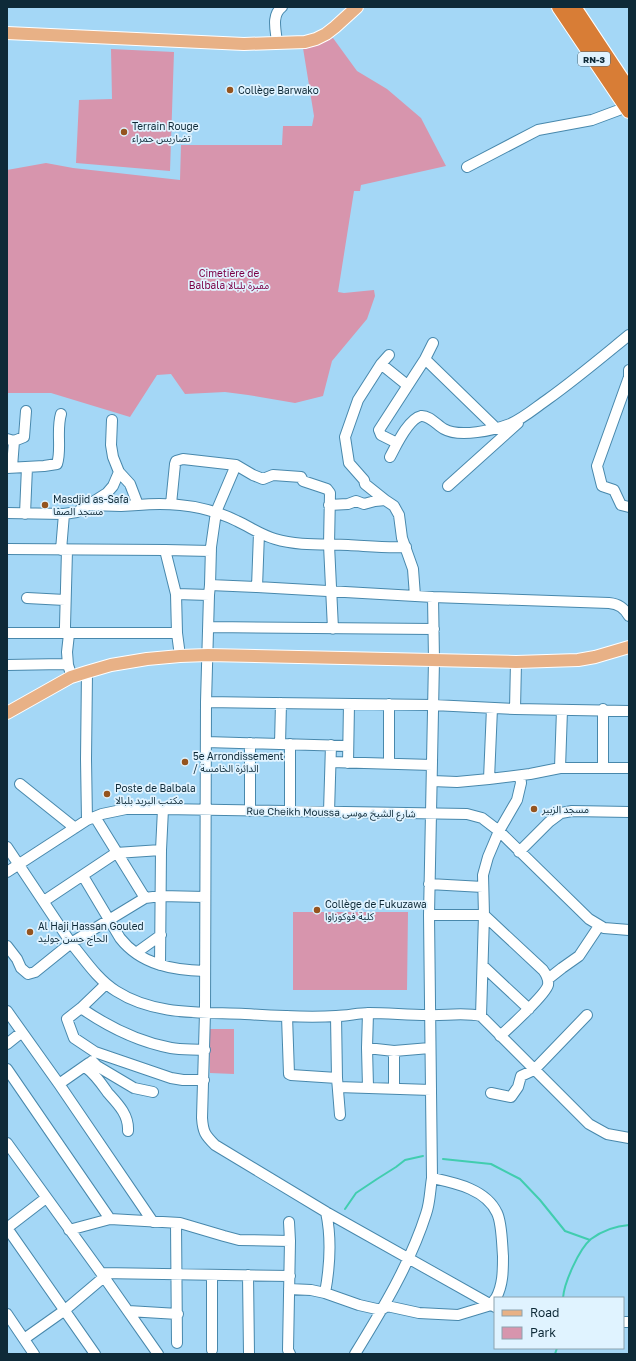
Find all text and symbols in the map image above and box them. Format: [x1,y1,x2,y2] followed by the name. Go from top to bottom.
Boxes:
[578,52,610,66] road number: RN-3
[238,84,319,96] place label: Collège Barwako
[225,85,235,95] marker: Collège Barwako
[132,120,199,145] place label: Terrain Rouge تضاريس حمراء
[119,127,129,137] marker: Terrain Rouge تضاريس حمراء
[189,267,269,292] park label: Cimetière de Balbala مقبرة بلبالا
[53,493,129,517] place label: Masdjid as-Safa مسجد الصفا
[40,500,50,510] marker: Masdjid as-Safa مسجد الصفا
[193,750,284,775] place label: 5e Arrondissement / الدائرة الخامسة
[180,757,190,767] marker: 5e Arrondissement / الدائرة الخامسة
[115,782,196,807] place label: Poste de Balbala مكتب البريد بلبالا
[102,789,112,799] marker: Poste de Balbala مكتب البريد بلبالا
[541,803,589,816] place label: مسجد الزبير
[529,804,539,814] marker: مسجد الزبير
[246,805,416,821] street label: Rue Cheikh Moussa شارع الشيخ موسى
[325,898,427,923] place label: Collège de Fukuzawa كلية فوكوزاوا
[312,905,322,915] marker: Collège de Fukuzawa كلية فوكوزاوا
[38,920,144,946] place label: Al Haji Hassan Gouled الحاج حسن جوليد
[25,927,35,937] marker: Al Haji Hassan Gouled الحاج حسن جوليد
[494,1297,624,1349] legend
[530,1305,559,1320] text: Road
[530,1325,556,1340] text: Park

